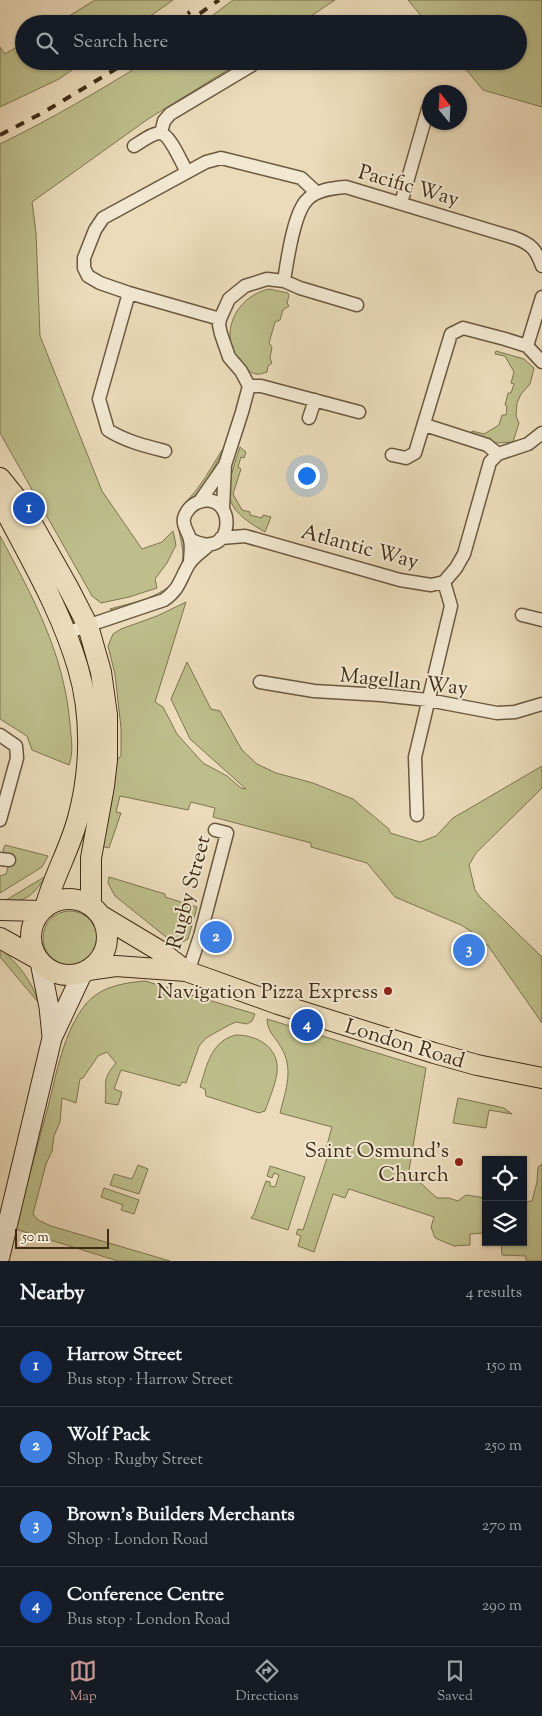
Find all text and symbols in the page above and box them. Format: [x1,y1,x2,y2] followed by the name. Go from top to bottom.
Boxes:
[15,15,527,70] search box
[33,29,61,57] icon: search
[73,29,168,56] text: Search here
[422,85,467,130] north arrow
[354,158,463,216] street label: Pacific Way
[294,463,320,489] your location
[13,489,45,527] pin: 1
[297,518,422,578] street label: Atlantic Way
[338,661,470,705] street label: Magellan Way
[160,832,220,953] street label: Rugby Street
[200,918,232,956] pin: 2
[453,931,485,969] pin: 3
[157,978,378,1008] place label: Navigation Pizza Express
[382,985,394,997] marker: Navigation Pizza Express
[291,1006,323,1044] pin: 4
[341,1013,468,1077] street label: London Road
[305,1137,449,1191] place label: Saint Osmund's Church
[453,1156,465,1168] marker: Saint Osmund's Church
[482,1156,527,1246] map controls
[482,1156,527,1201] button: locate
[482,1201,527,1246] button: layers
[15,1226,109,1249] scale bar
[22,1228,49,1248] text: 50 m
[20,1279,85,1309] text: Nearby
[466,1282,522,1305] text: 4 results
[67,1342,182,1369] text: Harrow Street
[33,1355,39,1378] text: 1
[486,1355,522,1378] text: 150 m
[67,1369,233,1392] text: Bus stop · Harrow Street
[67,1422,150,1449] text: Wolf Pack
[32,1435,40,1458] text: 2
[484,1435,522,1458] text: 250 m
[67,1449,203,1472] text: Shop · Rugby Street
[67,1502,295,1529] text: Brown's Builders Merchants
[33,1515,39,1538] text: 3
[482,1515,522,1538] text: 270 m
[67,1529,208,1552] text: Shop · London Road
[67,1582,224,1609] text: Conference Centre
[32,1595,40,1618] text: 4
[482,1595,522,1618] text: 290 m
[67,1609,230,1632] text: Bus stop · London Road
[69,1657,97,1707] tab: Map
[235,1657,299,1707] tab: Directions
[437,1657,473,1707] tab: Saved

